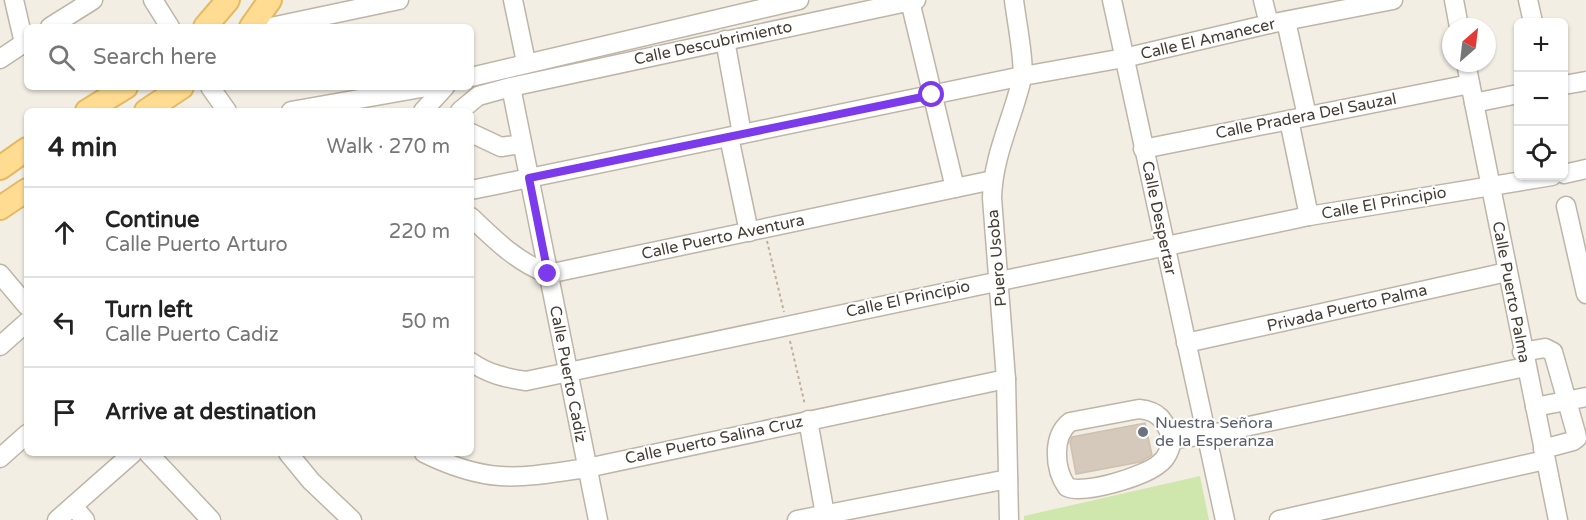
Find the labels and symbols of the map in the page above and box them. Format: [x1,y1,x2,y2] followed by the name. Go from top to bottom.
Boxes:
[1139,14,1278,64] street label: Calle El Amanecer
[632,16,794,70] street label: Calle Descubrimiento
[1442,18,1496,72] north arrow
[918,81,944,107] route start
[1214,89,1398,143] street label: Calle Pradera Del Sauzal
[1137,159,1181,278] street label: Calle Despertar
[1320,182,1448,224] street label: Calle El Principio
[983,209,1011,307] street label: Puero Usoba
[640,210,806,264] street label: Calle Puerto Aventura
[1487,220,1535,364] street label: Calle Puerto Palma
[534,260,560,286] route end
[844,276,972,322] street label: Calle El Principio
[1265,280,1429,336] street label: Privada Puerto Palma
[545,304,591,444] street label: Calle Puerto Cadiz
[623,411,805,469] street label: Calle Puerto Salina Cruz
[1155,413,1274,451] place label: Nuestra Señora de la Esperanza
[1136,425,1150,439] marker: Nuestra Señora de la Esperanza

